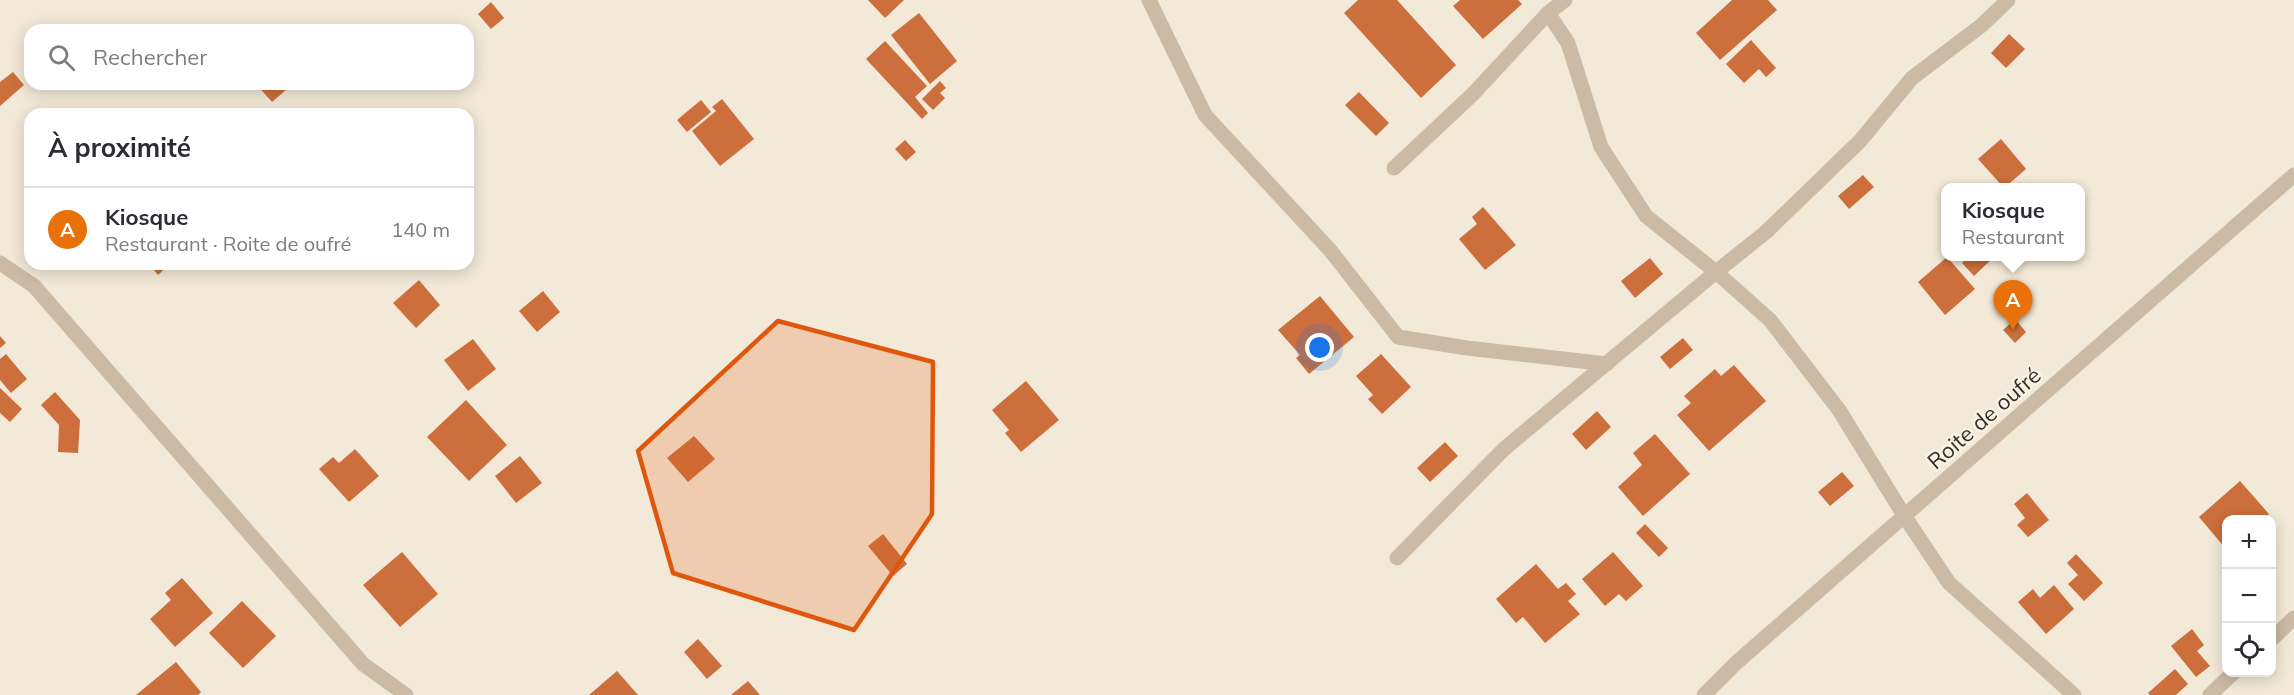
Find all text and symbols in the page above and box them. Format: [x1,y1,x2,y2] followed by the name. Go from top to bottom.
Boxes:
[24,24,474,90] search box
[45,41,78,74] icon: search
[93,43,207,71] text: Rechercher
[48,131,191,164] text: À proximité
[1941,183,2085,261] popup
[1962,196,2045,224] text: Kiosque
[105,203,188,231] text: Kiosque
[60,217,75,242] text: A
[391,217,450,242] text: 140 m
[1962,224,2064,249] text: Restaurant
[105,231,351,256] text: Restaurant · Roite de oufré
[1994,280,2032,330] pin: A
[1305,333,1334,362] your location
[1921,361,2047,475] street label: Roite de oufré
[2222,515,2276,677] map controls
[2222,515,2276,569] button: +
[2222,569,2276,623] button: −
[2222,623,2276,677] button: locate

